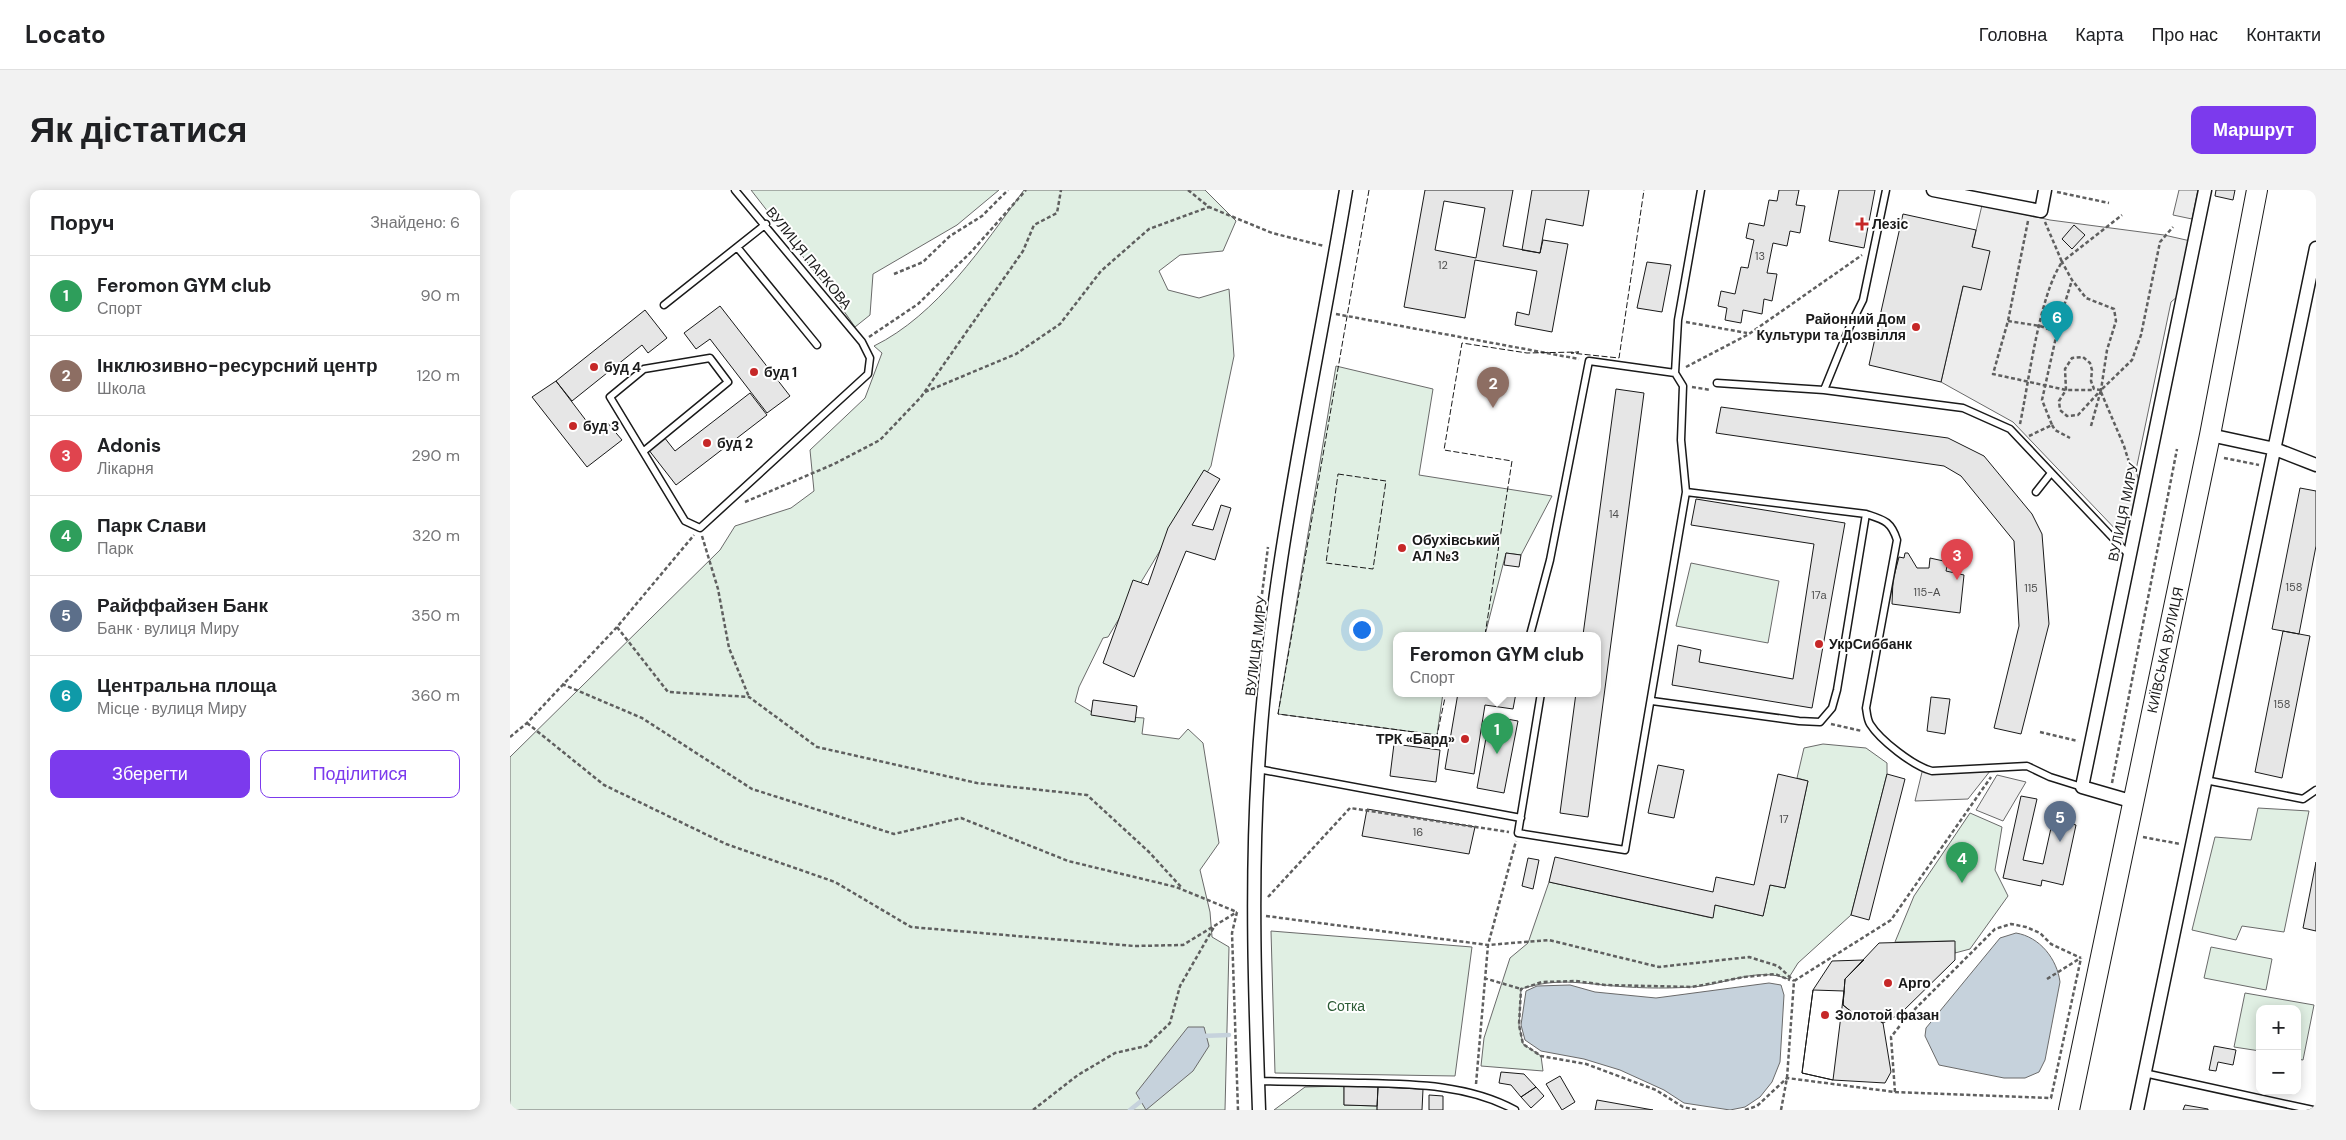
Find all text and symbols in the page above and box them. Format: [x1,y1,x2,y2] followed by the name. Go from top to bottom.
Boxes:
[25,19,106,50] text: Locato
[1979,23,2047,47] text: Головна
[2075,23,2123,47] text: Карта
[2151,23,2218,47] text: Про нас
[2246,23,2321,47] text: Контакти
[2191,106,2316,154] button: Маршрут
[30,107,247,153] text: Як дістатися
[762,203,856,313] street label: ВУЛИЦЯ ПАРКОВА
[50,209,114,237] text: Поруч
[370,212,460,233] text: Знайдено: 6
[1872,215,1908,233] place label: Лезіс
[1856,218,1868,230] marker: Лезіс
[1755,249,1765,263] house number: 13
[1438,258,1448,272] house number: 12
[97,273,272,298] text: Feromon GYM club
[63,285,69,306] text: 1
[420,285,460,306] text: 90 m
[97,298,142,319] text: Спорт
[2041,301,2073,342] pin: 6
[1756,310,1906,344] place label: Районний Дом Культури та Дозвілля
[1910,321,1922,333] marker: Районний Дом Культури та Дозвілля
[97,353,378,378] text: Інклюзивно-ресурсний центр
[604,358,641,376] place label: буд 4
[588,361,600,373] marker: буд 4
[764,363,797,381] place label: буд 1
[61,365,71,386] text: 2
[416,365,460,386] text: 120 m
[748,366,760,378] marker: буд 1
[1477,367,1509,408] pin: 2
[97,378,146,399] text: Школа
[583,417,620,435] place label: буд 3
[567,420,579,432] marker: буд 3
[97,433,161,458] text: Adonis
[717,434,753,452] place label: буд 2
[701,437,713,449] marker: буд 2
[61,445,71,466] text: 3
[411,445,460,466] text: 290 m
[97,458,154,479] text: Лікарня
[2104,461,2142,563] street label: ВУЛИЦЯ МИРУ
[1609,507,1619,521] house number: 14
[97,513,207,538] text: Парк Слави
[61,525,71,546] text: 4
[412,525,460,546] text: 320 m
[1412,531,1500,565] place label: Обухівський АЛ №3
[97,538,133,559] text: Парк
[1941,539,1973,580] pin: 3
[1396,542,1408,554] marker: Обухівський АЛ №3
[2286,580,2302,594] house number: 158
[2024,581,2038,595] house number: 115
[1914,585,1941,599] house number: 115-А
[2143,585,2187,715] street label: КИЇВСЬКА ВУЛИЦЯ
[1811,588,1828,602] house number: 17а
[97,593,268,618] text: Райффайзен Банк
[1241,595,1271,697] street label: ВУЛИЦЯ МИРУ
[61,605,71,626] text: 5
[411,605,460,626] text: 350 m
[1349,617,1375,643] your location
[97,618,239,639] text: Банк · вулиця Миру
[1393,632,1601,697] popup
[1829,635,1913,653] place label: УкрСиббанк
[1813,638,1825,650] marker: УкрСиббанк
[1410,642,1584,667] text: Feromon GYM club
[1410,667,1455,688] text: Спорт
[97,673,277,698] text: Центральна площа
[61,685,71,706] text: 6
[411,685,460,706] text: 360 m
[2274,697,2290,711] house number: 158
[97,698,247,719] text: Місце · вулиця Миру
[1481,713,1513,754] pin: 1
[1376,730,1455,748] place label: ТРК «Бард»
[1459,733,1471,745] marker: ТРК «Бард»
[50,750,250,798] button: Зберегти
[260,750,460,798] button: Поділитися
[2044,801,2076,842] pin: 5
[1779,812,1789,826] house number: 17
[1413,825,1423,839] house number: 16
[1946,842,1978,883] pin: 4
[1898,974,1931,992] place label: Арго
[1882,977,1894,989] marker: Арго
[1327,997,1365,1015] park label: Сотка
[2256,1005,2301,1095] map controls
[2256,1005,2301,1050] button: +
[1835,1006,1939,1024] place label: Золотой фазан
[1819,1009,1831,1021] marker: Золотой фазан
[2256,1050,2301,1095] button: −

